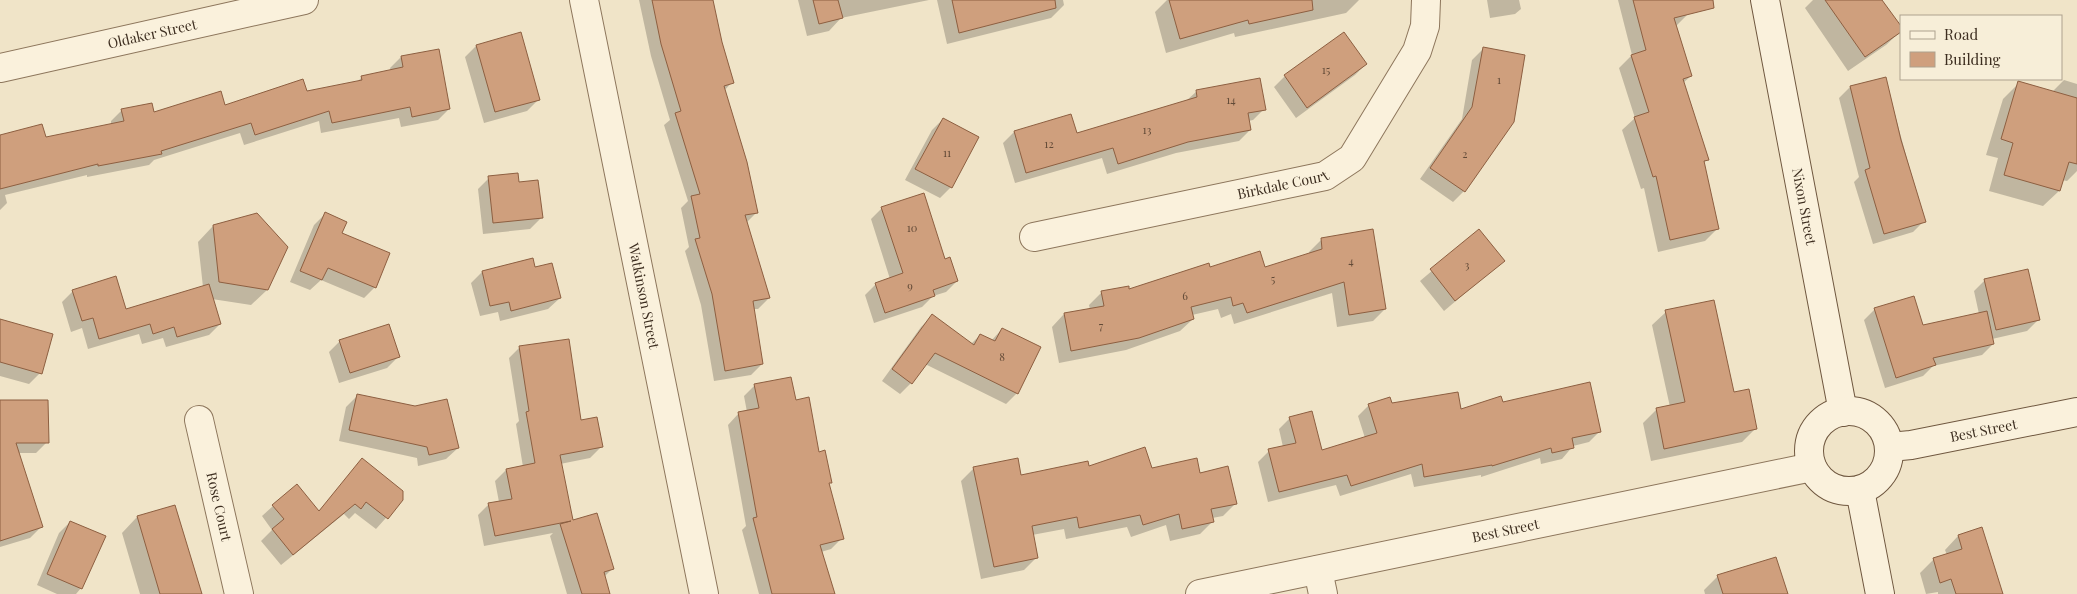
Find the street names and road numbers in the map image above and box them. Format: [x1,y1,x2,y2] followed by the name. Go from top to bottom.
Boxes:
[106,14,199,53] street label: Oldaker Street
[1235,166,1333,203] street label: Birkdale Court
[1788,166,1821,247] street label: Nixon Street
[624,240,664,352] street label: Watkinson Street
[1948,414,2020,446] street label: Best Street
[202,470,237,544] street label: Rose Court
[1470,514,1542,546] street label: Best Street

